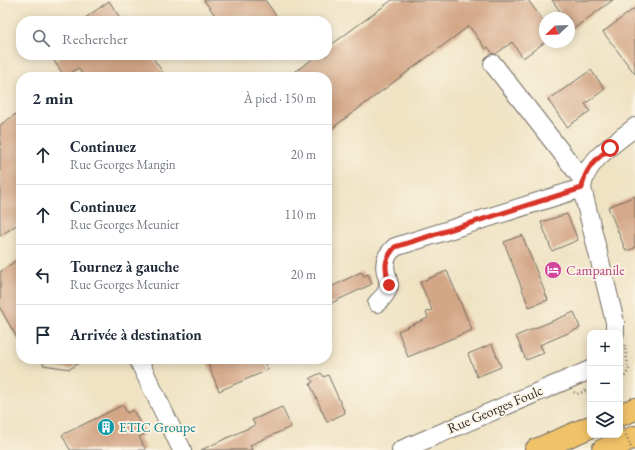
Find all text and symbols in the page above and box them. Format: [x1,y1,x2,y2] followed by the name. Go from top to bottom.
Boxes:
[539,12,575,48] north arrow
[16,16,332,60] search box
[30,27,52,49] icon: search
[62,29,128,48] text: Rechercher
[32,87,73,109] text: 2 min
[244,90,316,107] text: À pied · 150 m
[70,137,136,156] text: Continuez
[601,139,619,157] route start
[32,144,54,166] icon: ahead
[291,146,316,163] text: 20 m
[70,156,176,173] text: Rue Georges Mangin
[70,197,136,216] text: Continuez
[32,204,54,226] icon: ahead
[285,206,316,223] text: 110 m
[70,216,179,233] text: Rue Georges Meunier
[70,257,179,276] text: Tournez à gauche
[543,260,563,280] hotel icon: Campanile
[566,261,625,279] place label: Campanile
[32,264,54,286] icon: left
[291,266,316,283] text: 20 m
[70,276,179,293] text: Rue Georges Meunier
[380,276,398,294] route end
[32,324,54,346] icon: arrive
[70,325,202,344] text: Arrivée à destination
[587,330,623,438] map controls
[587,330,623,366] button: +
[587,366,623,402] button: −
[445,381,546,437] street label: Rue Georges Foulc
[587,402,623,438] button: layers
[96,417,116,437] building icon: ETIC Groupe
[119,418,196,436] place label: ETIC Groupe

